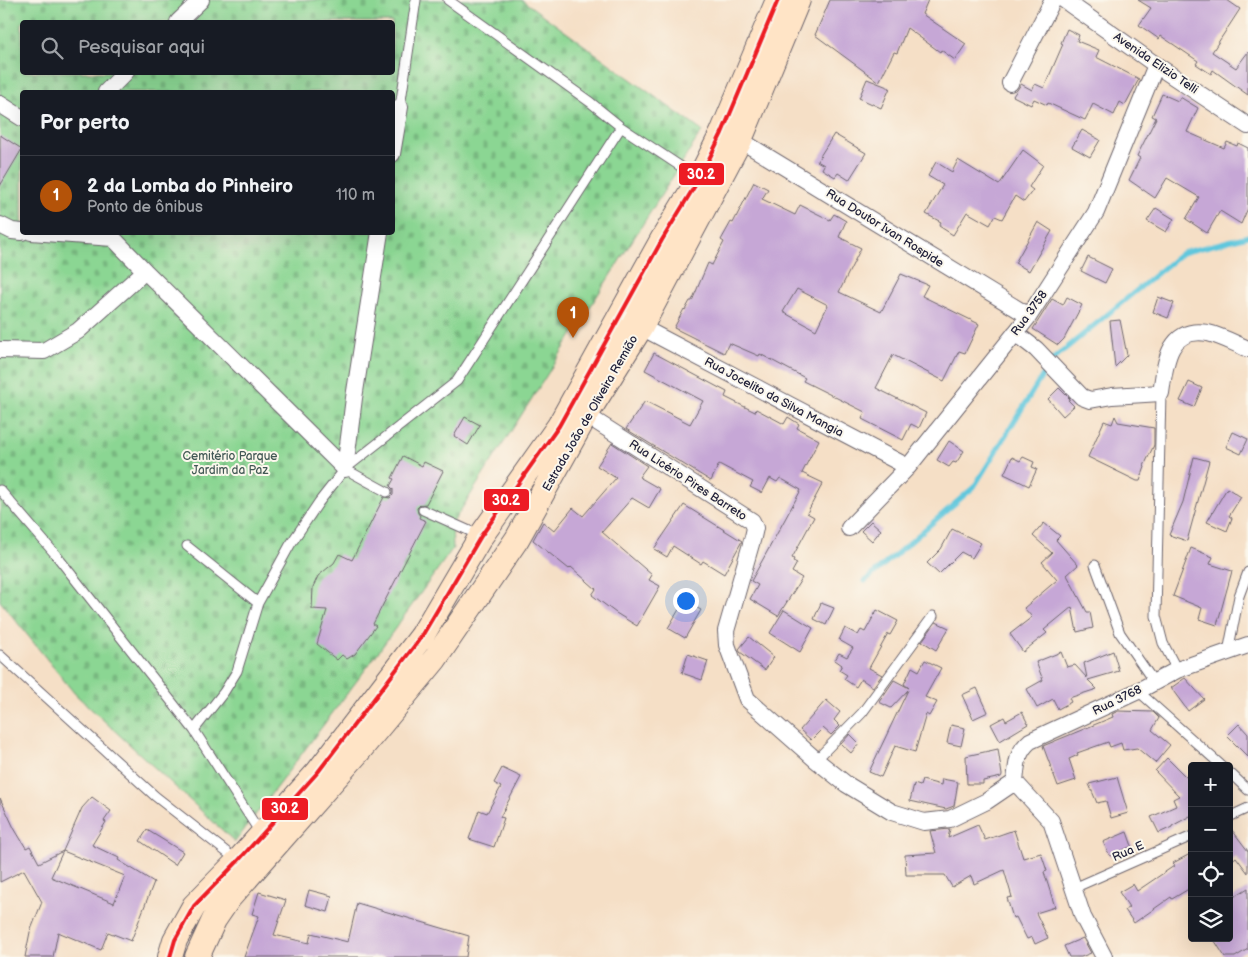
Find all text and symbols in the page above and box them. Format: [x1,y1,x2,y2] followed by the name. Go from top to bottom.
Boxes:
[20,20,395,75] search box
[1110,29,1201,97] street label: Avenida Elizio Telli
[38,34,66,62] icon: search
[78,36,205,59] text: Pesquisar aqui
[40,110,130,135] text: Por perto
[678,162,725,186] line badge: 30.2
[687,166,716,183] text: 30.2
[87,175,293,198] text: 2 da Lomba do Pinheiro
[53,186,59,205] text: 1
[336,186,375,205] text: 110 m
[823,186,946,271] street label: Rua Doutor Ivan Rospide
[87,198,203,217] text: Ponto de ônibus
[1008,288,1051,339] street label: Rua 3758
[557,297,589,338] pin: 1
[540,332,641,494] street label: Estrada João de Oliveira Remião
[702,354,846,441] street label: Rua Jocelito da Silva Mangia
[626,437,749,524] street label: Rua Licério Pires Barreto
[183,449,277,478] park label: Cemitério Parque Jardim da Paz
[483,488,530,512] line badge: 30.2
[492,492,521,509] text: 30.2
[673,588,699,614] your location
[1090,682,1144,719] street label: Rua 3768
[1188,762,1233,942] map controls
[1188,762,1233,807] button: +
[261,797,309,821] line badge: 30.2
[271,800,300,817] text: 30.2
[1188,807,1233,852] button: −
[1110,838,1146,865] street label: Rua E
[1188,852,1233,897] button: locate
[1188,897,1233,942] button: layers

